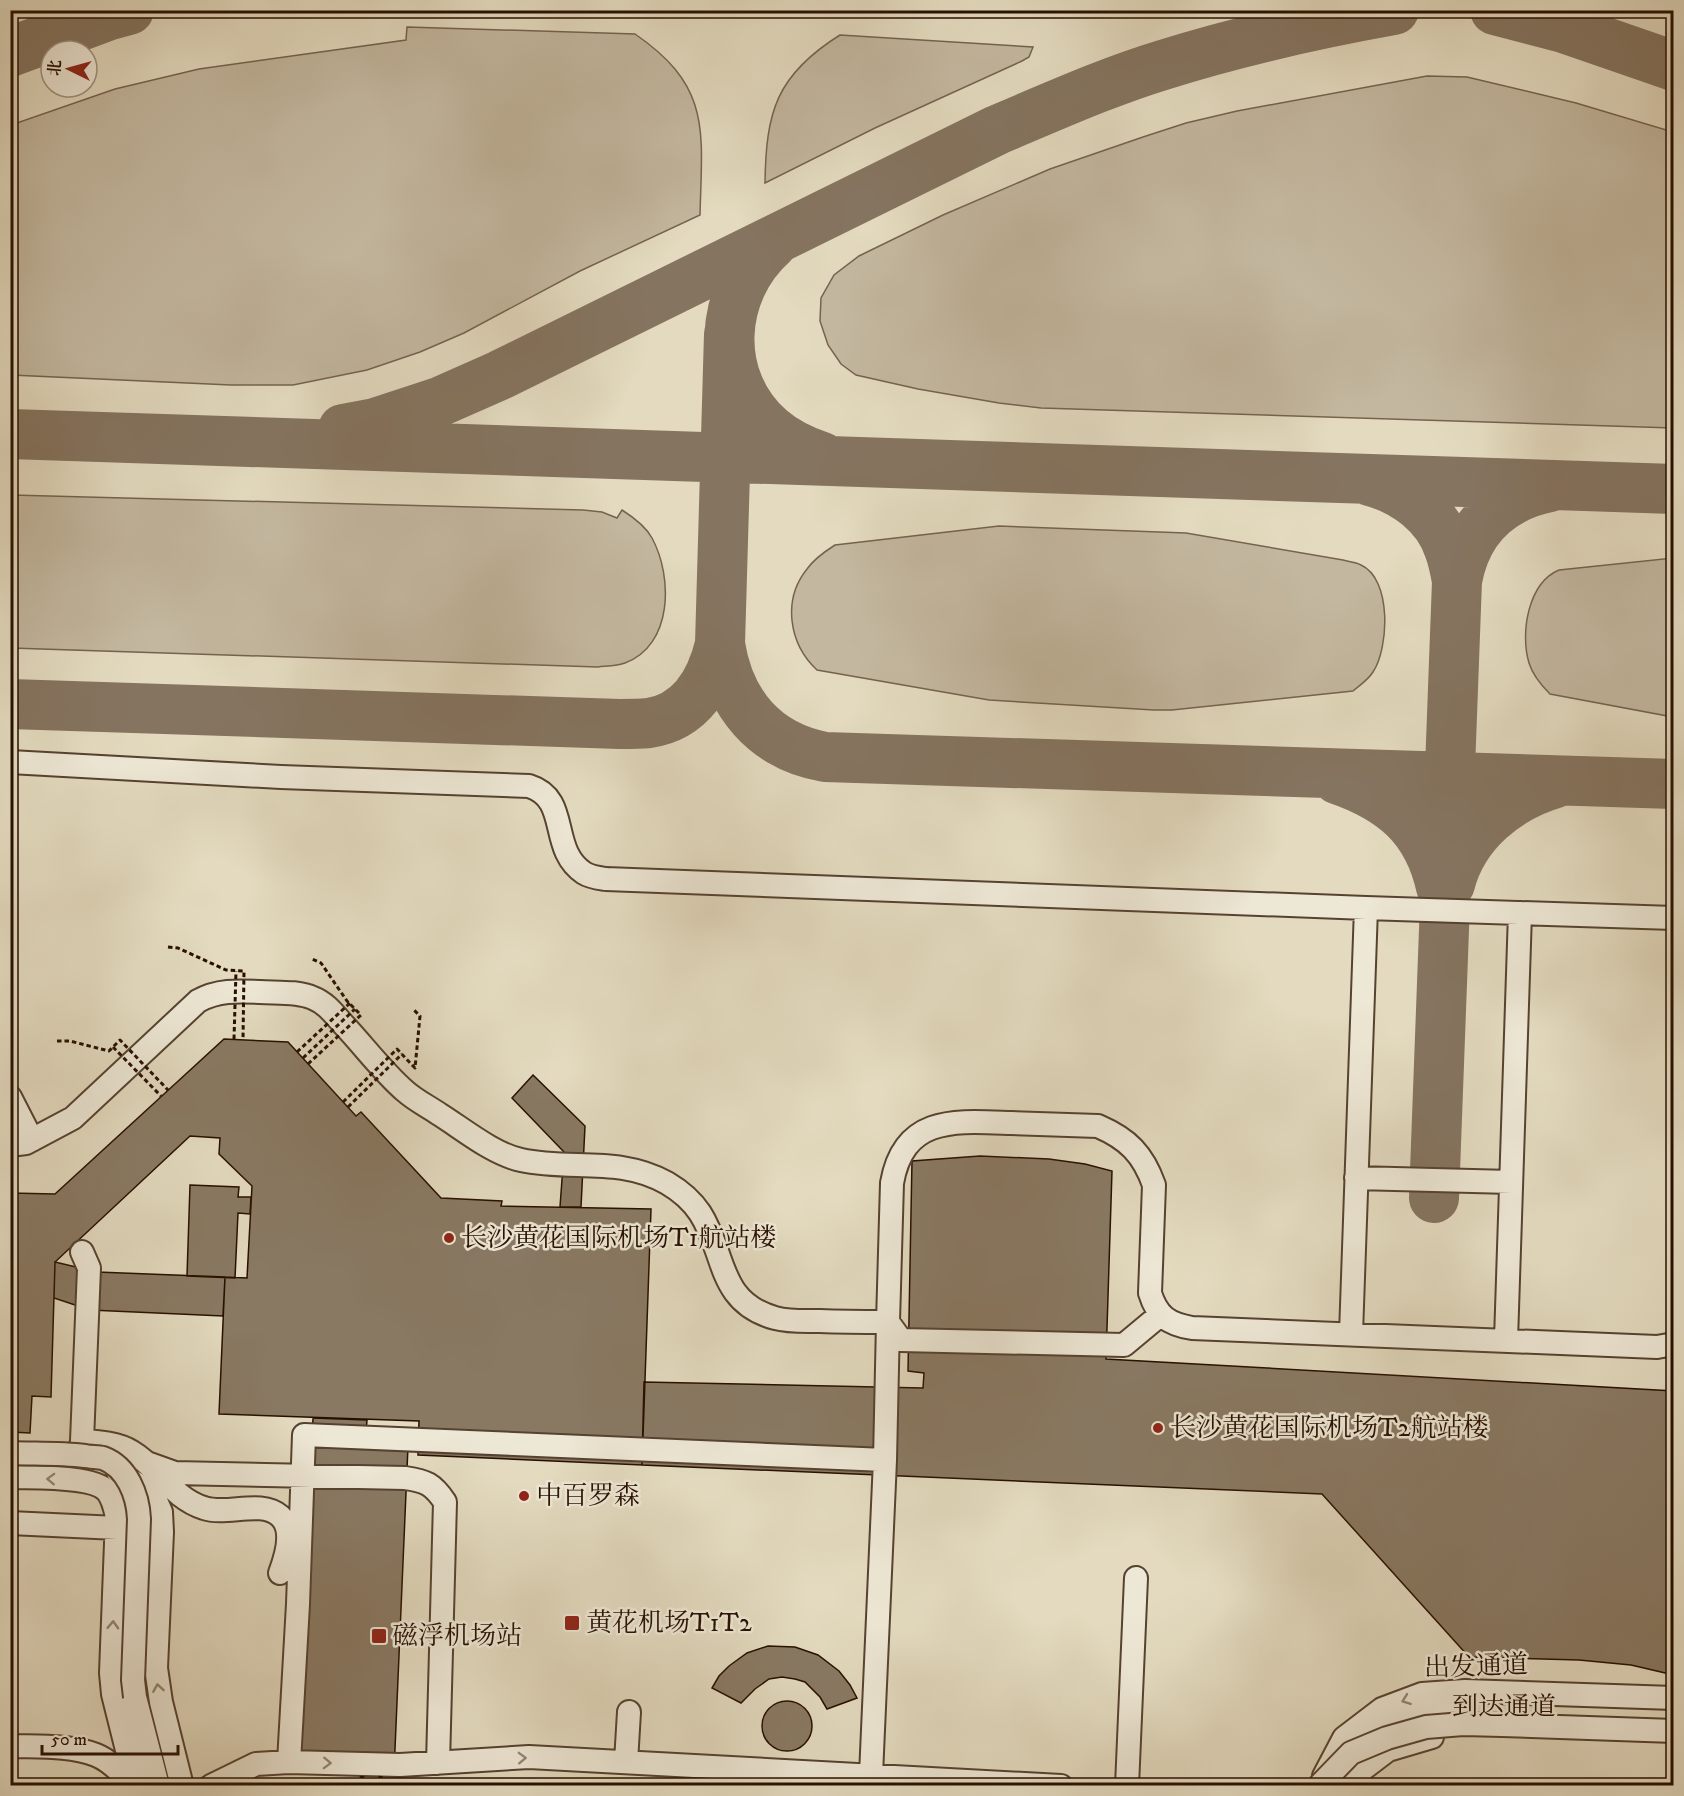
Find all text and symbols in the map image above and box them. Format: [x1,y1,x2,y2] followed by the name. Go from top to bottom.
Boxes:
[39,39,99,99] north arrow
[44,59,66,77] text: 北
[461,1222,776,1255] place label: 长沙黄花国际机场T1航站楼
[442,1231,456,1245] marker: 长沙黄花国际机场T1航站楼
[1170,1412,1488,1445] place label: 长沙黄花国际机场T2航站楼
[1151,1421,1165,1435] marker: 长沙黄花国际机场T2航站楼
[46,1473,55,1486] one-way arrow
[536,1480,640,1513] place label: 中百罗森
[517,1489,531,1503] marker: 中百罗森
[586,1607,752,1640] place label: 黄花机场T1T2
[563,1614,581,1632] marker: 黄花机场T1T2
[106,1620,119,1629] one-way arrow
[392,1620,522,1653] place label: 磁浮机场站
[370,1627,388,1645] marker: 磁浮机场站
[1423,1649,1529,1685] street label: 出发通道
[152,1683,165,1693] one-way arrow
[1452,1691,1556,1724] street label: 到达通道
[1401,1692,1412,1705] one-way arrow
[42,1718,178,1756] scale bar
[51,1729,87,1751] text: 50 m
[518,1751,527,1764] one-way arrow
[323,1757,332,1770] one-way arrow

